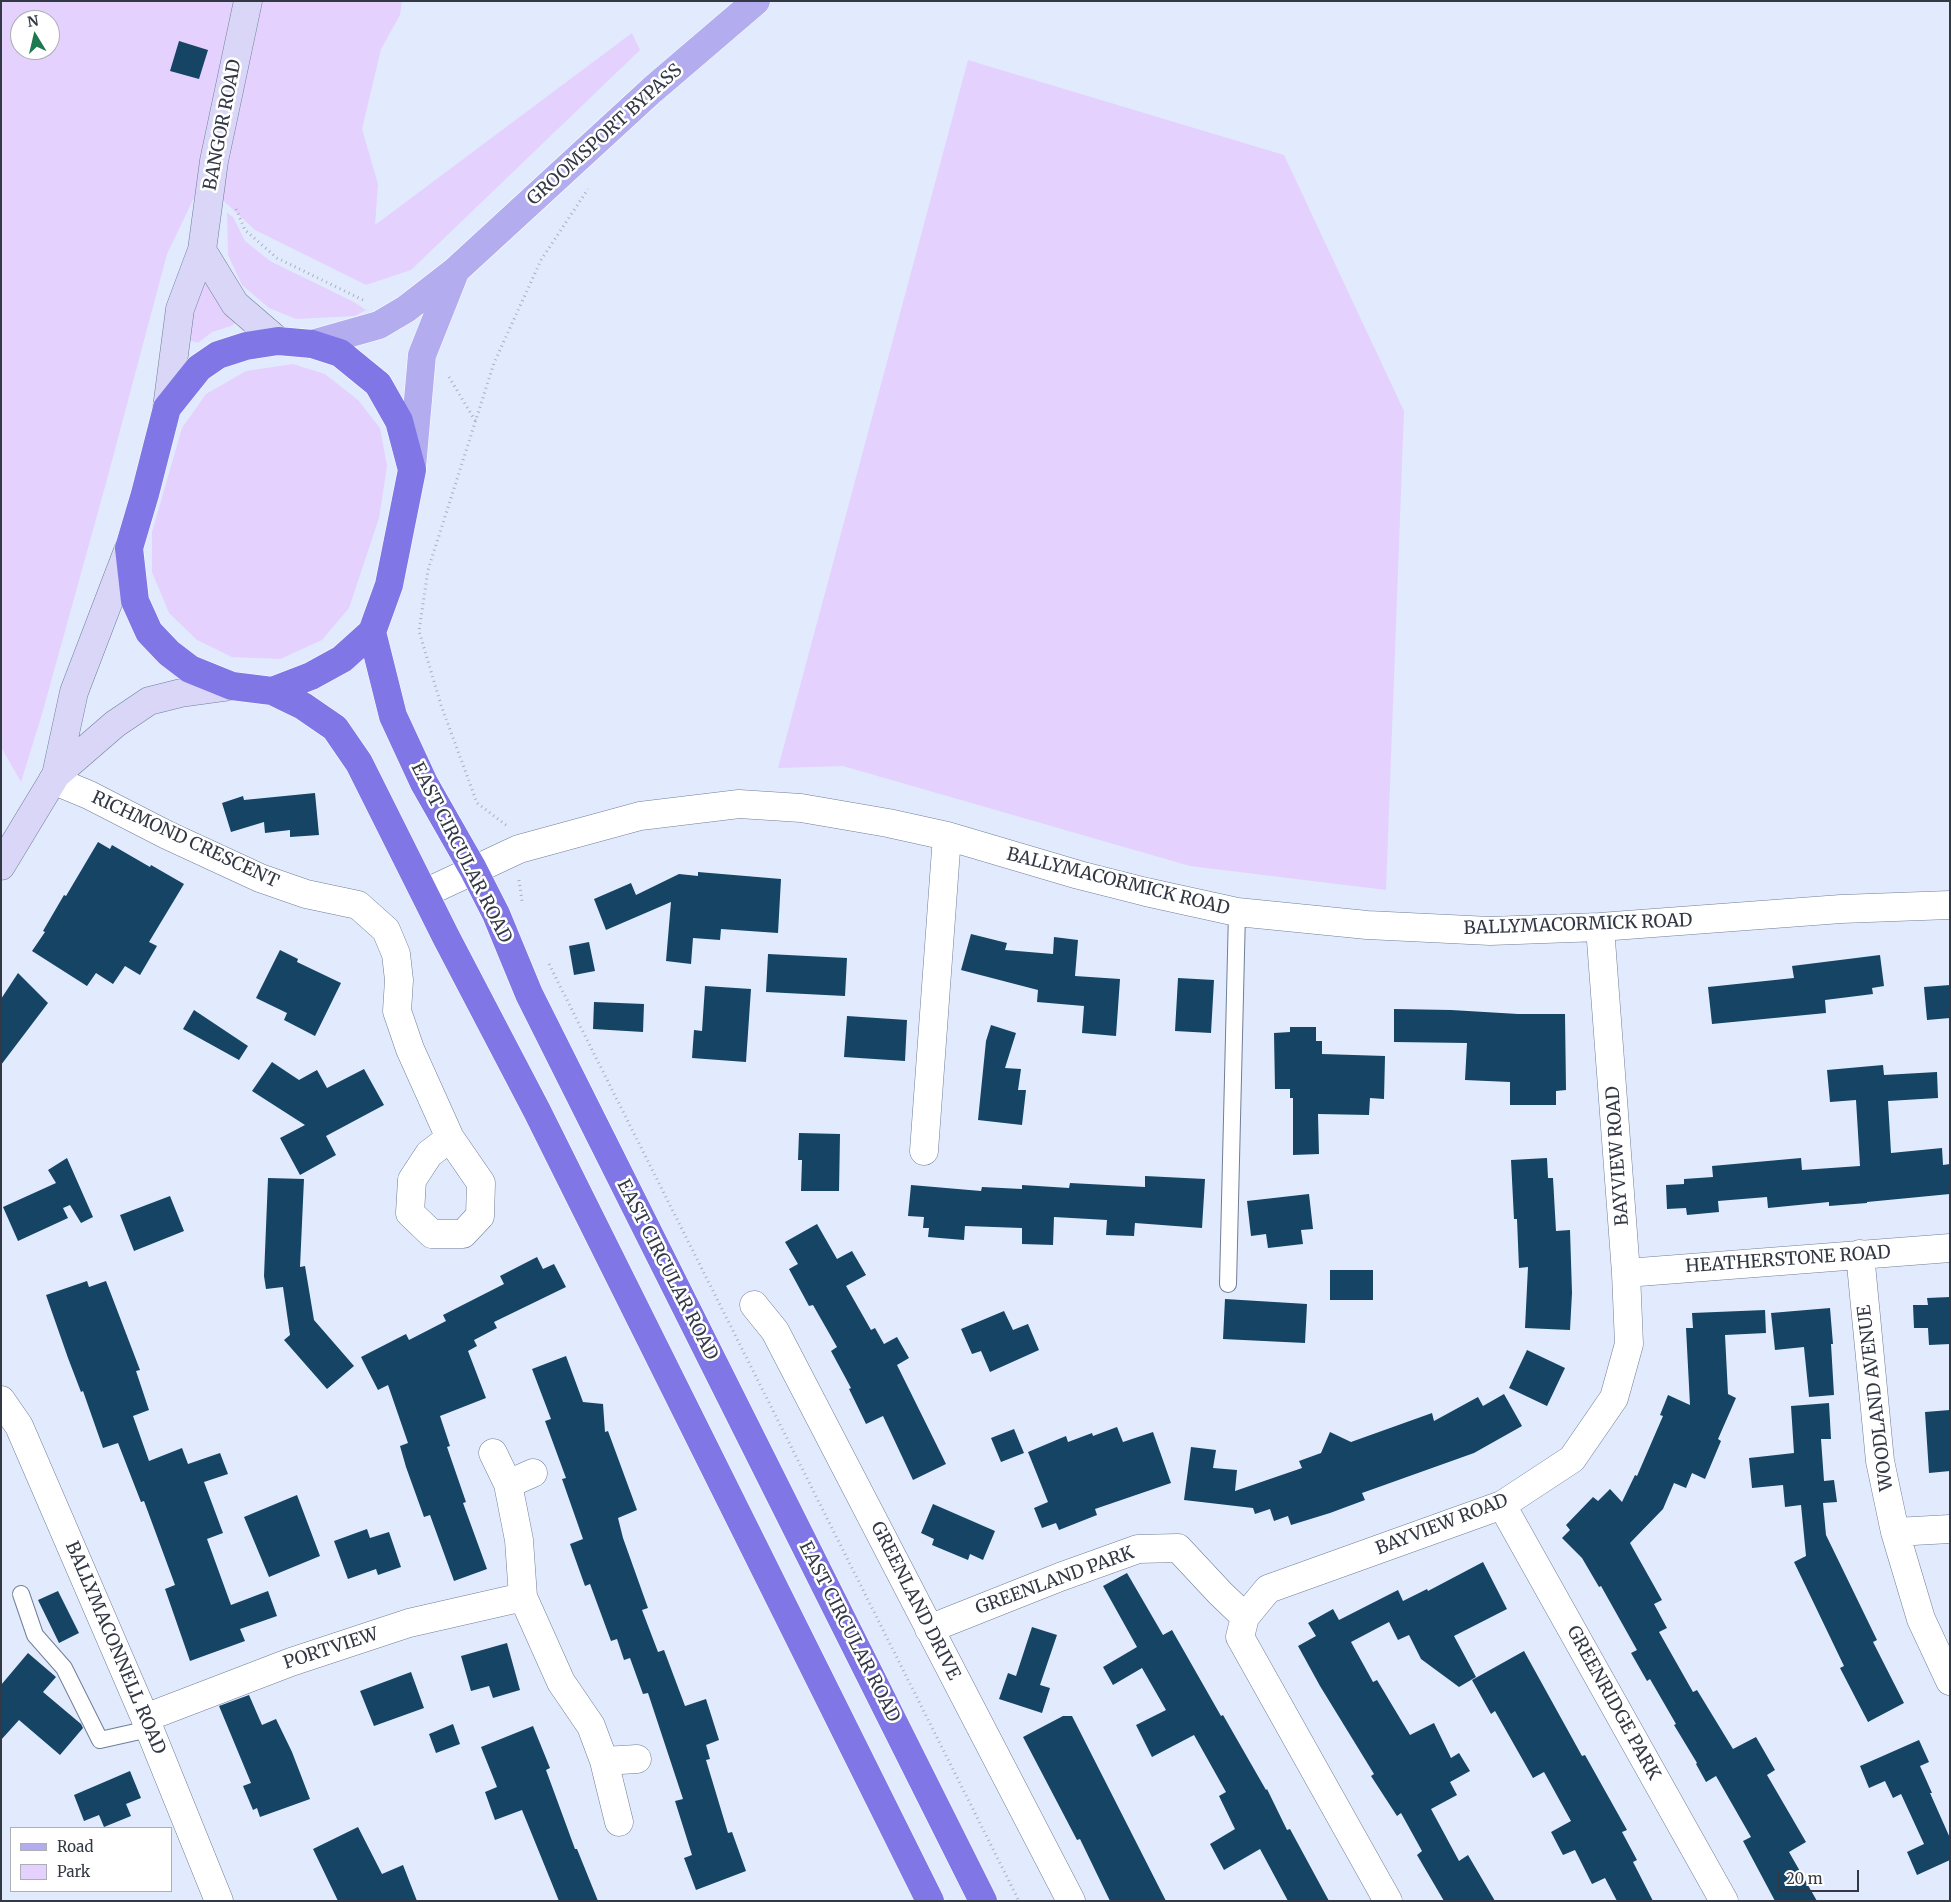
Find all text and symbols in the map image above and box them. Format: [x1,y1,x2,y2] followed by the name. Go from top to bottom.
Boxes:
[10,10,60,60] north arrow
[26,11,40,31] text: N
[200,58,246,192] street label: BANGOR ROAD
[523,60,687,210] street label: GROOMSPORT BYPASS
[406,759,516,947] street label: EAST CIRCULAR ROAD
[88,787,282,893] street label: RICHMOND CRESCENT
[1004,844,1232,920] street label: BALLYMACORMICK ROAD
[1463,910,1693,940] street label: BALLYMACORMICK ROAD
[1602,1085,1634,1227] street label: BAYVIEW ROAD
[612,1176,722,1364] street label: EAST CIRCULAR ROAD
[1685,1242,1891,1278] street label: HEATHERSTONE ROAD
[1854,1304,1898,1492] street label: WOODLAND AVENUE
[1373,1490,1511,1560] street label: BAYVIEW ROAD
[866,1518,964,1684] street label: GREENLAND DRIVE
[60,1538,170,1758] street label: BALLYMACONNELL ROAD
[794,1538,904,1726] street label: EAST CIRCULAR ROAD
[973,1542,1137,1620] street label: GREENLAND PARK
[1562,1622,1664,1784] street label: GREENRIDGE PARK
[281,1624,381,1674] street label: PORTVIEW
[10,1827,172,1892] legend
[57,1837,93,1856] text: Road
[1781,1860,1862,1892] scale bar
[57,1862,90,1881] text: Park
[1786,1869,1823,1888] text: 20 m

